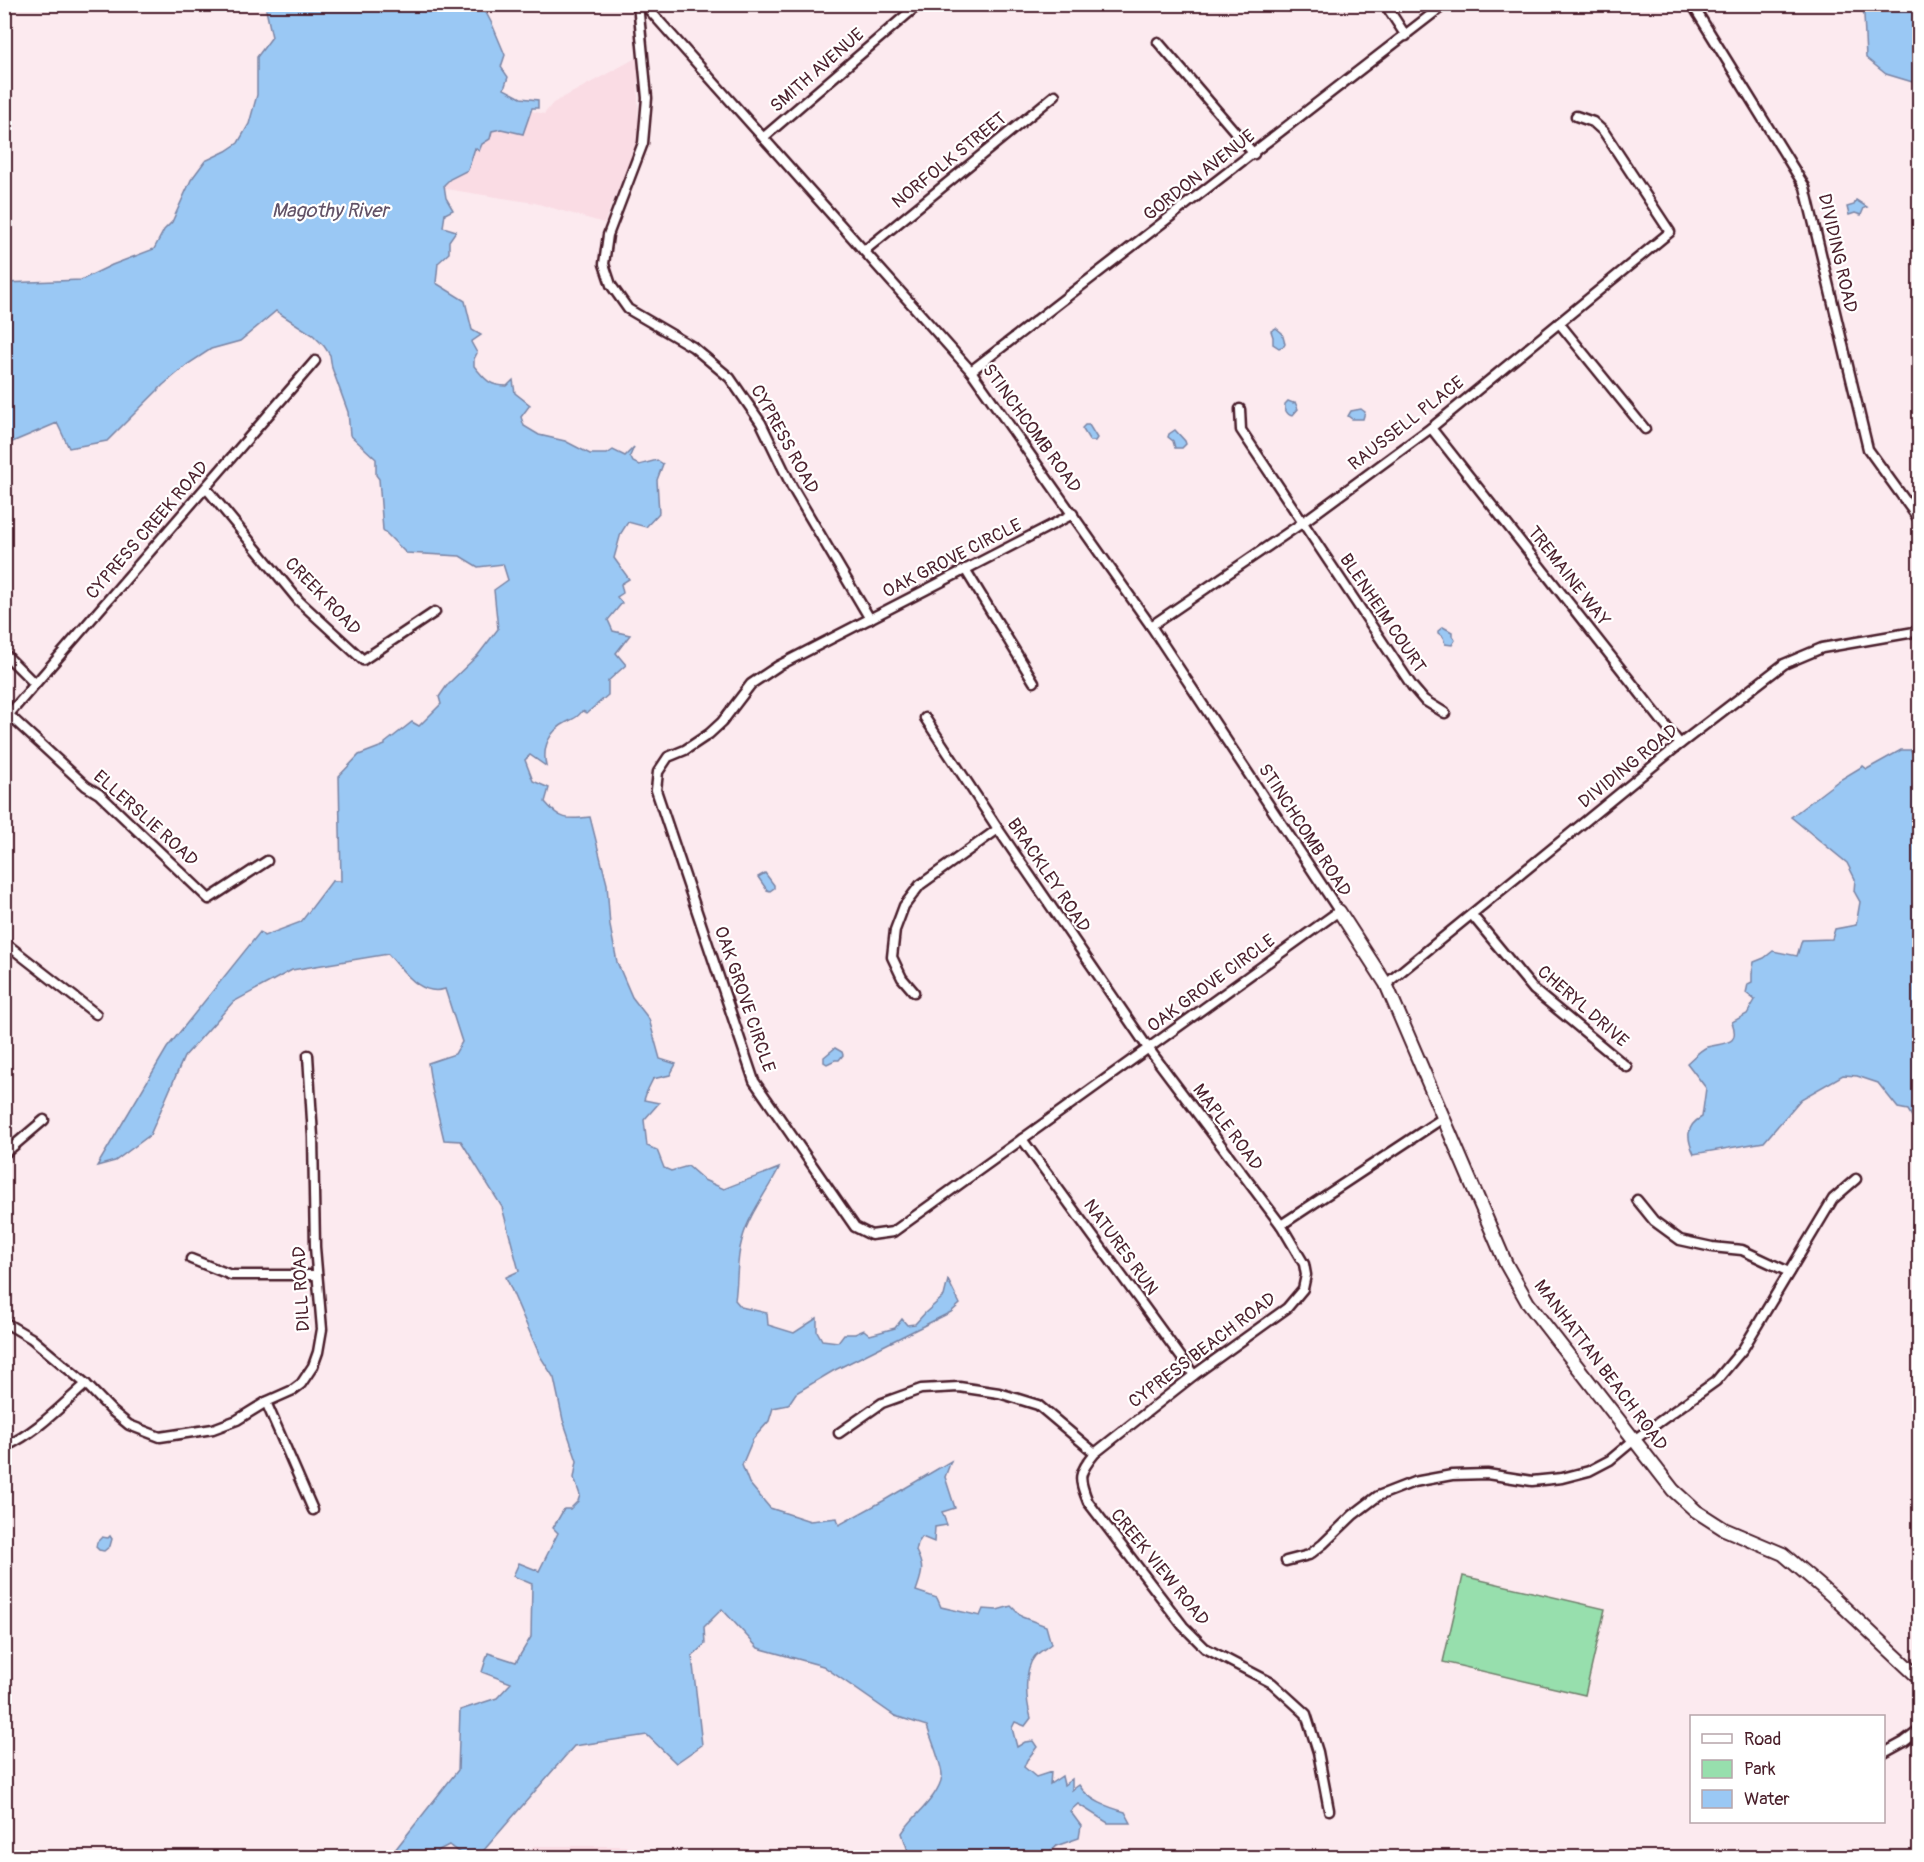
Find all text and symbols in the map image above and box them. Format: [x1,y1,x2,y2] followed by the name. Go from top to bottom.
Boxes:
[766,23,869,117] street label: SMITH AVENUE
[887,107,1011,214] street label: NORFOLK STREET
[1139,125,1260,226] street label: GORDON AVENUE
[1813,191,1862,315] street label: DIVIDING ROAD
[272,198,391,223] water label: Magothy River
[977,359,1086,497] street label: STINCHCOMB ROAD
[1344,371,1469,476] street label: RAUSSELL PLACE
[745,381,824,498] street label: CYPRESS ROAD
[81,456,214,604] street label: CYPRESS CREEK ROAD
[879,513,1026,603] street label: OAK GROVE CIRCLE
[1522,521,1615,632] street label: TREMAINE WAY
[1334,549,1431,677] street label: BLENHEIM COURT
[280,552,366,640] street label: CREEK ROAD
[1574,719,1683,814] street label: DIVIDING ROAD
[1253,759,1356,901] street label: STINCHCOMB ROAD
[88,765,203,872] street label: ELLERSLIE ROAD
[1002,814,1095,937] street label: BRACKLEY ROAD
[709,923,780,1075] street label: OAK GROVE CIRCLE
[1143,929,1280,1038] street label: OAK GROVE CIRCLE
[1532,960,1633,1052] street label: CHERYL DRIVE
[1187,1079,1268,1175] street label: MAPLE ROAD
[1078,1195,1163,1300] street label: NATURES RUN
[288,1246,315,1332] street label: DILL ROAD
[1529,1275,1672,1455] street label: MANHATTAN BEACH ROAD
[1124,1287,1281,1413] street label: CYPRESS BEACH ROAD
[1105,1504,1214,1631] street label: CREEK VIEW ROAD
[1690,1715,1885,1823] legend
[1744,1728,1781,1751] text: Road
[1744,1758,1776,1781] text: Park
[1744,1788,1790,1811] text: Water

